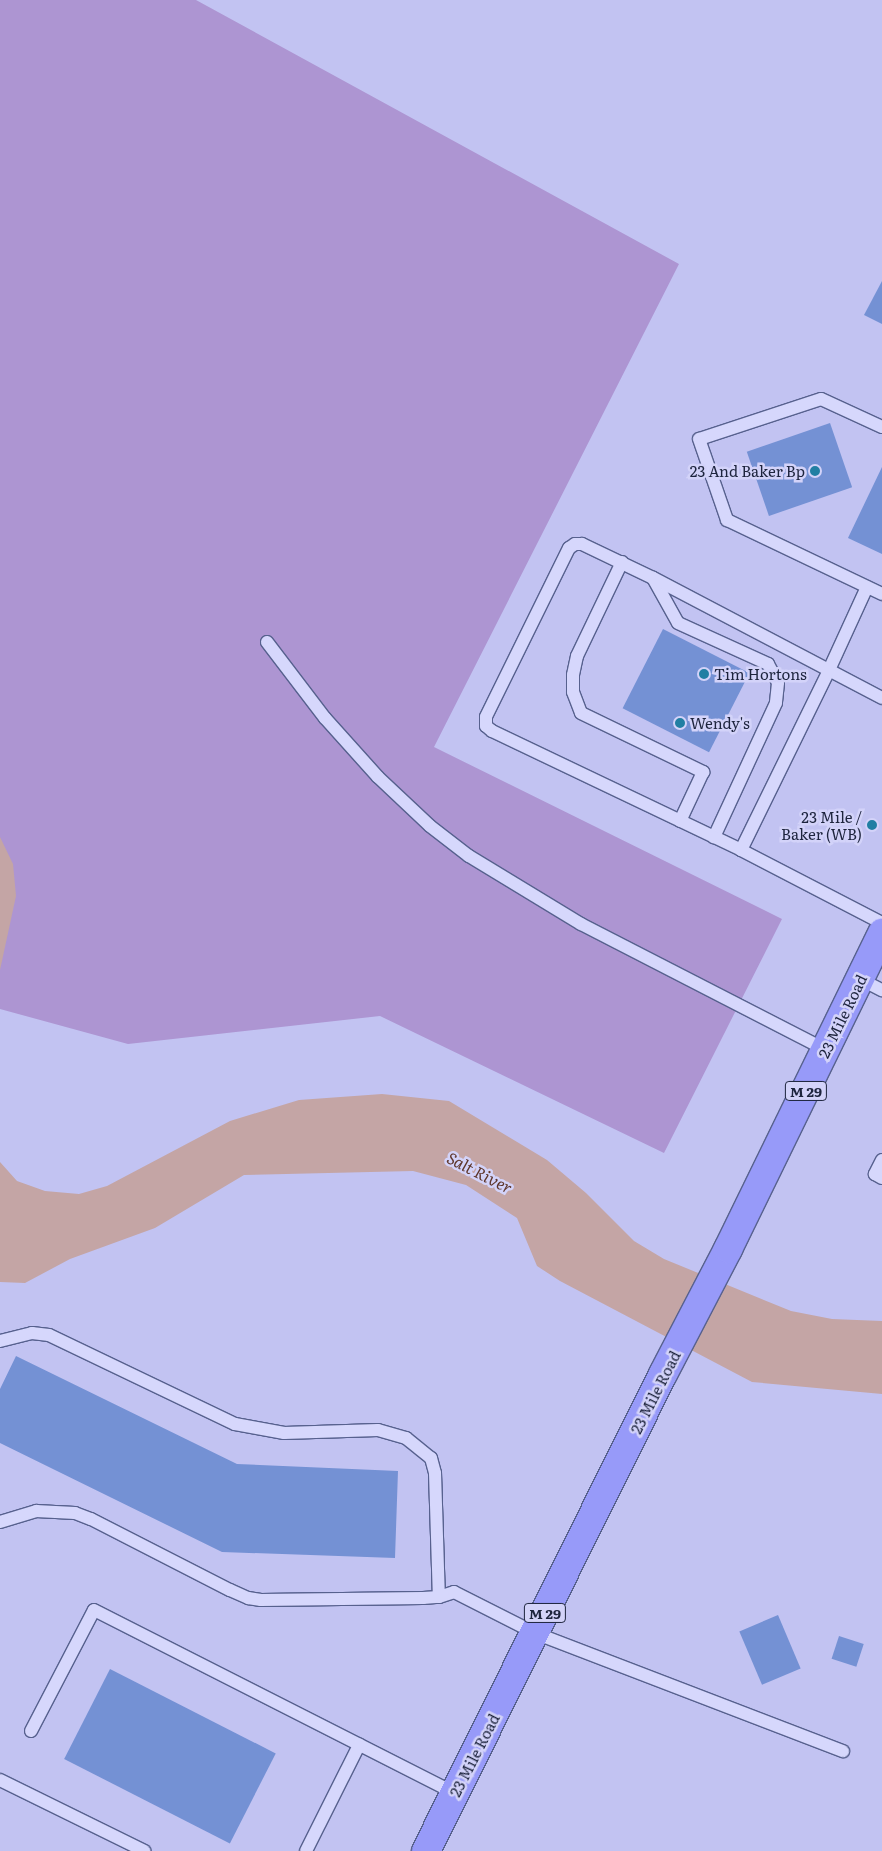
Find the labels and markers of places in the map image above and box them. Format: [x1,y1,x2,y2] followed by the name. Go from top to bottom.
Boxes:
[690,462,805,480] place label: 23 And Baker Bp
[809,465,821,477] marker: 23 And Baker Bp
[714,665,807,683] place label: Tim Hortons
[698,668,710,680] marker: Tim Hortons
[690,714,750,732] place label: Wendy's
[674,717,686,729] marker: Wendy's
[781,807,862,842] place label: 23 Mile / Baker (WB)
[866,819,878,831] marker: 23 Mile / Baker (WB)

